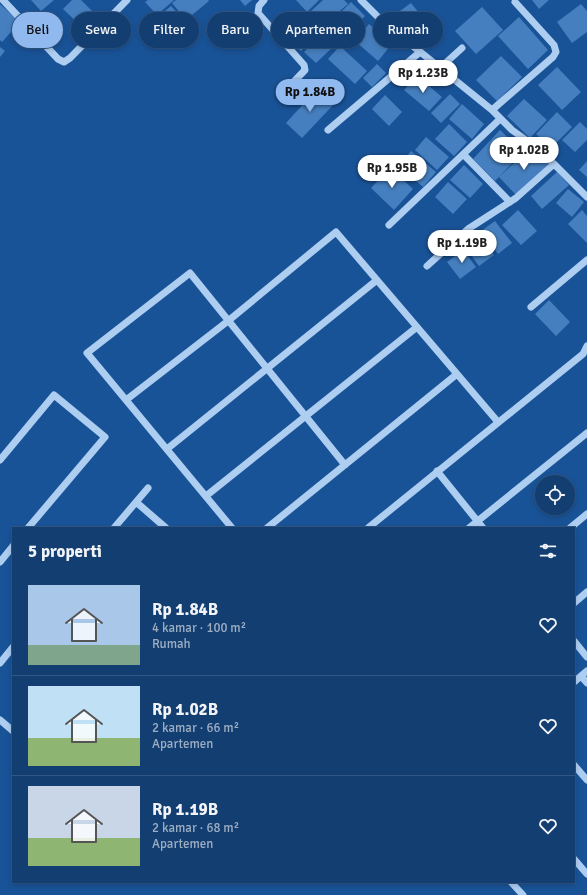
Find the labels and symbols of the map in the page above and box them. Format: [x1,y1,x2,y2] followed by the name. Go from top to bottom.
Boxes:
[382,60,464,94] pin: Rp 1.23B
[269,79,351,113] pin: Rp 1.84B
[483,137,565,171] pin: Rp 1.02B
[351,155,433,189] pin: Rp 1.95B
[421,230,503,264] pin: Rp 1.19B

